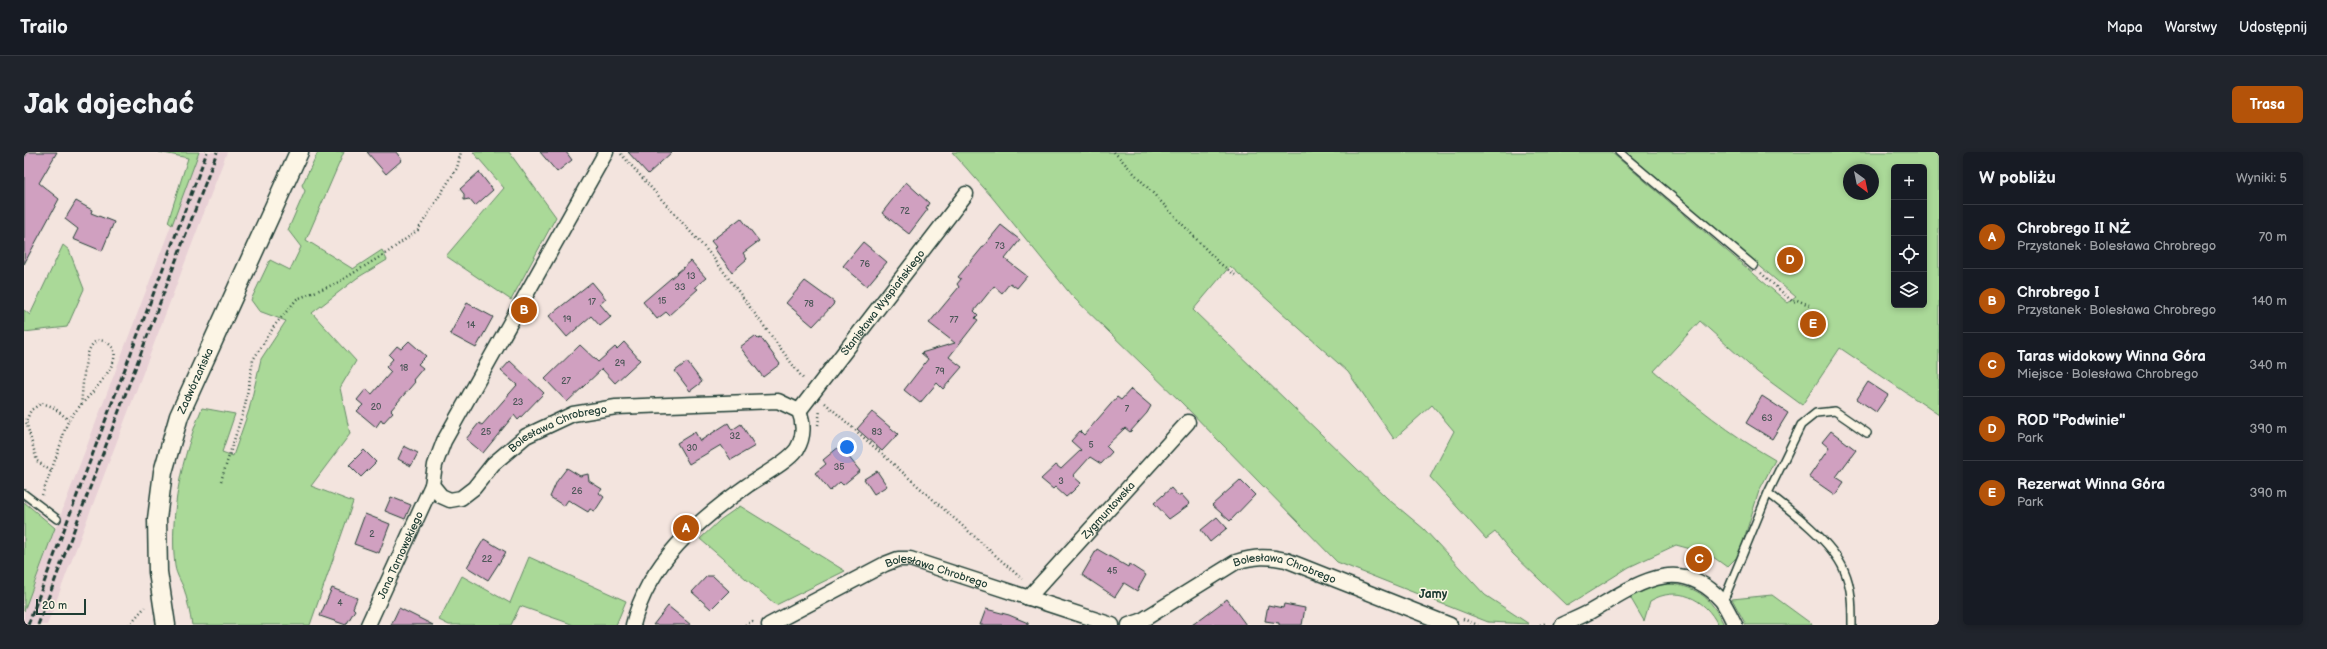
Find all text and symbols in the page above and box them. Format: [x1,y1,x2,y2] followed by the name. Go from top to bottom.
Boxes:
[20,16,68,39] text: Trailo
[2107,19,2143,36] text: Mapa
[2165,19,2217,36] text: Warstwy
[2239,19,2307,36] text: Udostępnij
[2232,86,2303,123] button: Trasa
[24,88,194,121] text: Jak dojechać
[1843,164,1879,200] north arrow
[1891,164,1927,308] map controls
[1891,164,1927,200] button: +
[1979,168,2056,188] text: W pobliżu
[2236,170,2287,186] text: Wyniki: 5
[1891,200,1927,236] button: −
[900,206,911,217] house number: 72
[2017,219,2131,238] text: Chrobrego II NŻ
[1988,229,1996,245] text: A
[2259,229,2287,245] text: 70 m
[1891,236,1927,272] button: locate
[2017,238,2216,254] text: Przystanek · Bolesława Chrobrego
[995,241,1005,252] house number: 73
[1777,245,1803,275] pin: D
[838,247,928,358] street label: Stanisława Wyspiańskiego
[860,259,870,270] house number: 76
[686,271,696,282] house number: 13
[1891,272,1927,308] button: layers
[674,282,686,293] house number: 33
[2017,283,2099,302] text: Chrobrego I
[1987,293,1997,309] text: B
[2252,293,2287,309] text: 140 m
[511,295,537,325] pin: B
[658,296,666,307] house number: 15
[588,297,597,308] house number: 17
[804,299,814,310] house number: 78
[2017,302,2216,318] text: Przystanek · Bolesława Chrobrego
[1800,309,1826,339] pin: E
[563,314,571,325] house number: 19
[950,315,959,326] house number: 77
[467,320,476,331] house number: 14
[175,346,216,417] street label: Zadwórzańska
[2017,347,2206,366] text: Taras widokowy Winna Góra
[1987,357,1997,373] text: C
[2249,357,2287,373] text: 340 m
[615,358,625,369] house number: 29
[400,363,408,374] house number: 18
[935,366,945,377] house number: 79
[2017,366,2198,382] text: Miejsce · Bolesława Chrobrego
[561,376,571,387] house number: 27
[513,397,524,408] house number: 23
[371,402,381,413] house number: 20
[506,403,608,455] street label: Bolesława Chrobrego
[1125,404,1130,415] house number: 7
[2017,411,2126,430] text: ROD "Podwinie"
[1761,413,1773,424] house number: 63
[1987,421,1997,437] text: D
[2250,421,2287,437] text: 390 m
[481,427,491,438] house number: 25
[872,427,883,438] house number: 83
[2017,430,2043,446] text: Park
[730,431,741,442] house number: 32
[837,437,857,457] your location
[1088,440,1094,451] house number: 5
[687,443,697,454] house number: 30
[834,462,844,473] house number: 35
[2017,475,2165,494] text: Rezerwat Winna Góra
[1058,476,1064,487] house number: 3
[1078,479,1138,542] street label: Zygmuntowska
[1988,485,1996,501] text: E
[2250,485,2287,501] text: 390 m
[572,486,583,497] house number: 26
[2017,494,2043,510] text: Park
[375,509,426,601] street label: Jana Tarnowskiego
[673,513,699,543] pin: A
[369,529,375,540] house number: 2
[1686,544,1712,574] pin: C
[1231,551,1338,586] street label: Bolesława Chrobrego
[883,553,990,591] street label: Bolesława Chrobrego
[482,554,493,565] house number: 22
[1107,566,1117,577] house number: 45
[1419,587,1448,602] district label: Jamy
[36,597,86,616] scale bar
[337,598,343,609] house number: 4
[42,599,67,612] text: 20 m

